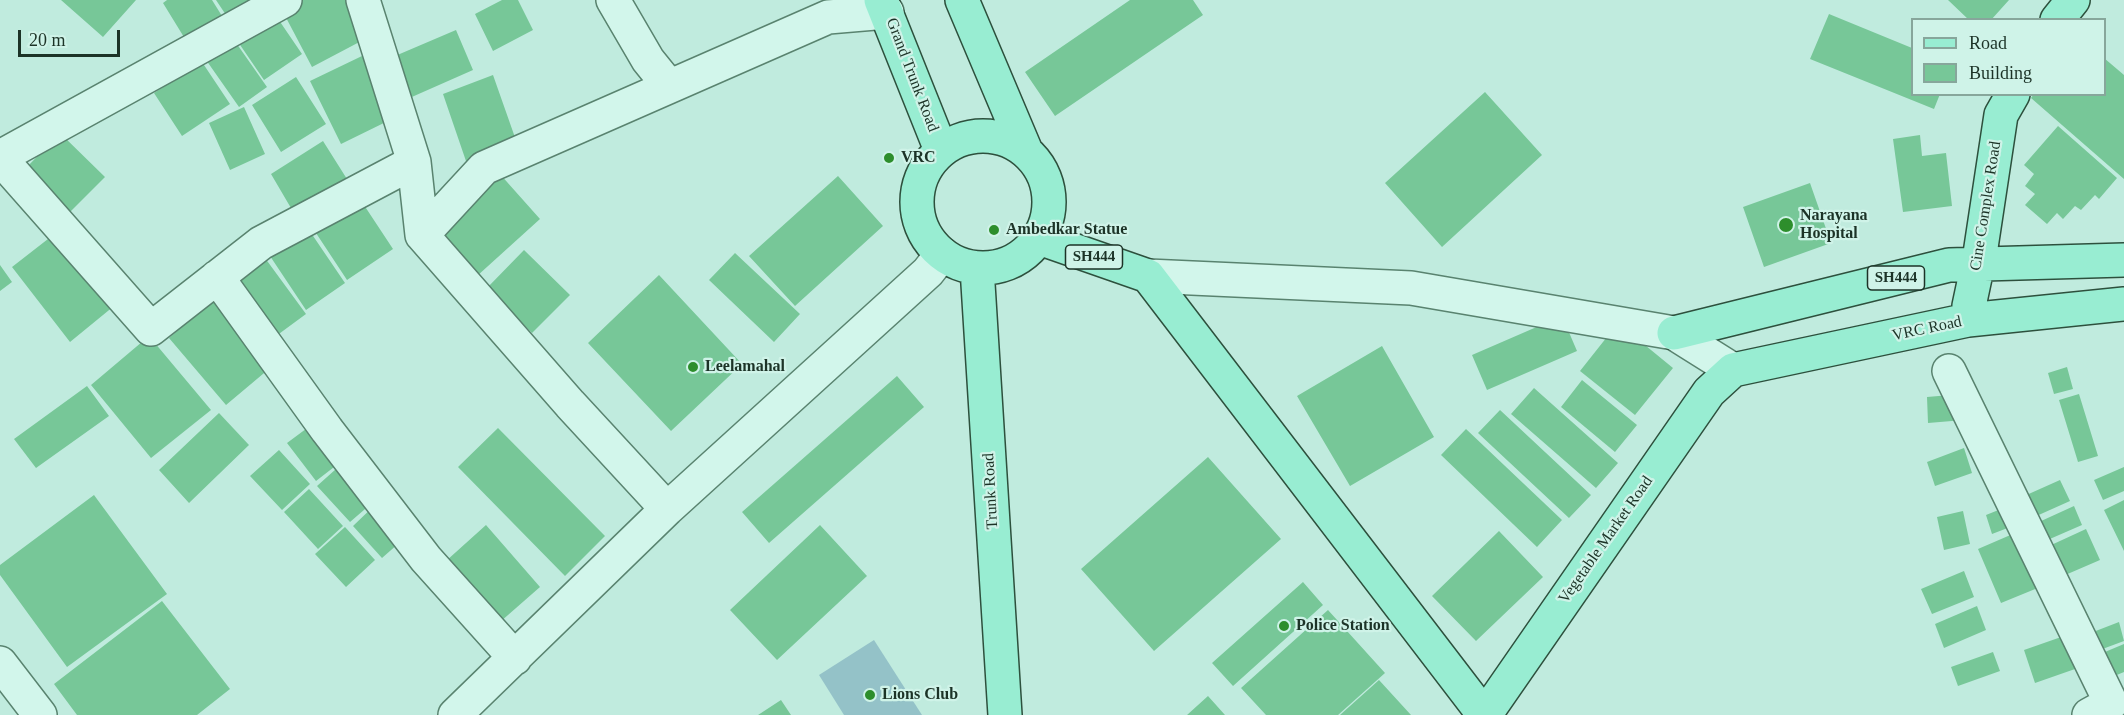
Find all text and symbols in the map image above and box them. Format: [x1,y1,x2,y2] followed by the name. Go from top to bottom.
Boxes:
[881,15,943,135] street label: Grand Trunk Road
[21,18,123,56] scale bar
[1911,18,2106,96] legend
[29,30,66,50] text: 20 m
[1969,33,2007,53] text: Road
[1969,63,2032,83] text: Building
[1966,140,2006,272] street label: Cine Complex Road
[901,148,936,168] place label: VRC
[882,151,896,165] marker: VRC
[1800,206,1868,244] place label: Narayana Hospital
[1777,216,1795,234] marker: Narayana Hospital
[1006,220,1127,240] place label: Ambedkar Statue
[987,223,1001,237] marker: Ambedkar Statue
[1066,245,1122,269] road number: SH444
[1868,266,1924,290] road number: SH444
[1890,312,1964,346] street label: VRC Road
[705,357,785,377] place label: Leelamahal
[686,360,700,374] marker: Leelamahal
[979,452,1003,530] street label: Trunk Road
[1555,473,1657,607] street label: Vegetable Market Road
[1296,616,1390,636] place label: Police Station
[1277,619,1291,633] marker: Police Station
[882,685,958,705] place label: Lions Club
[863,688,877,702] marker: Lions Club

